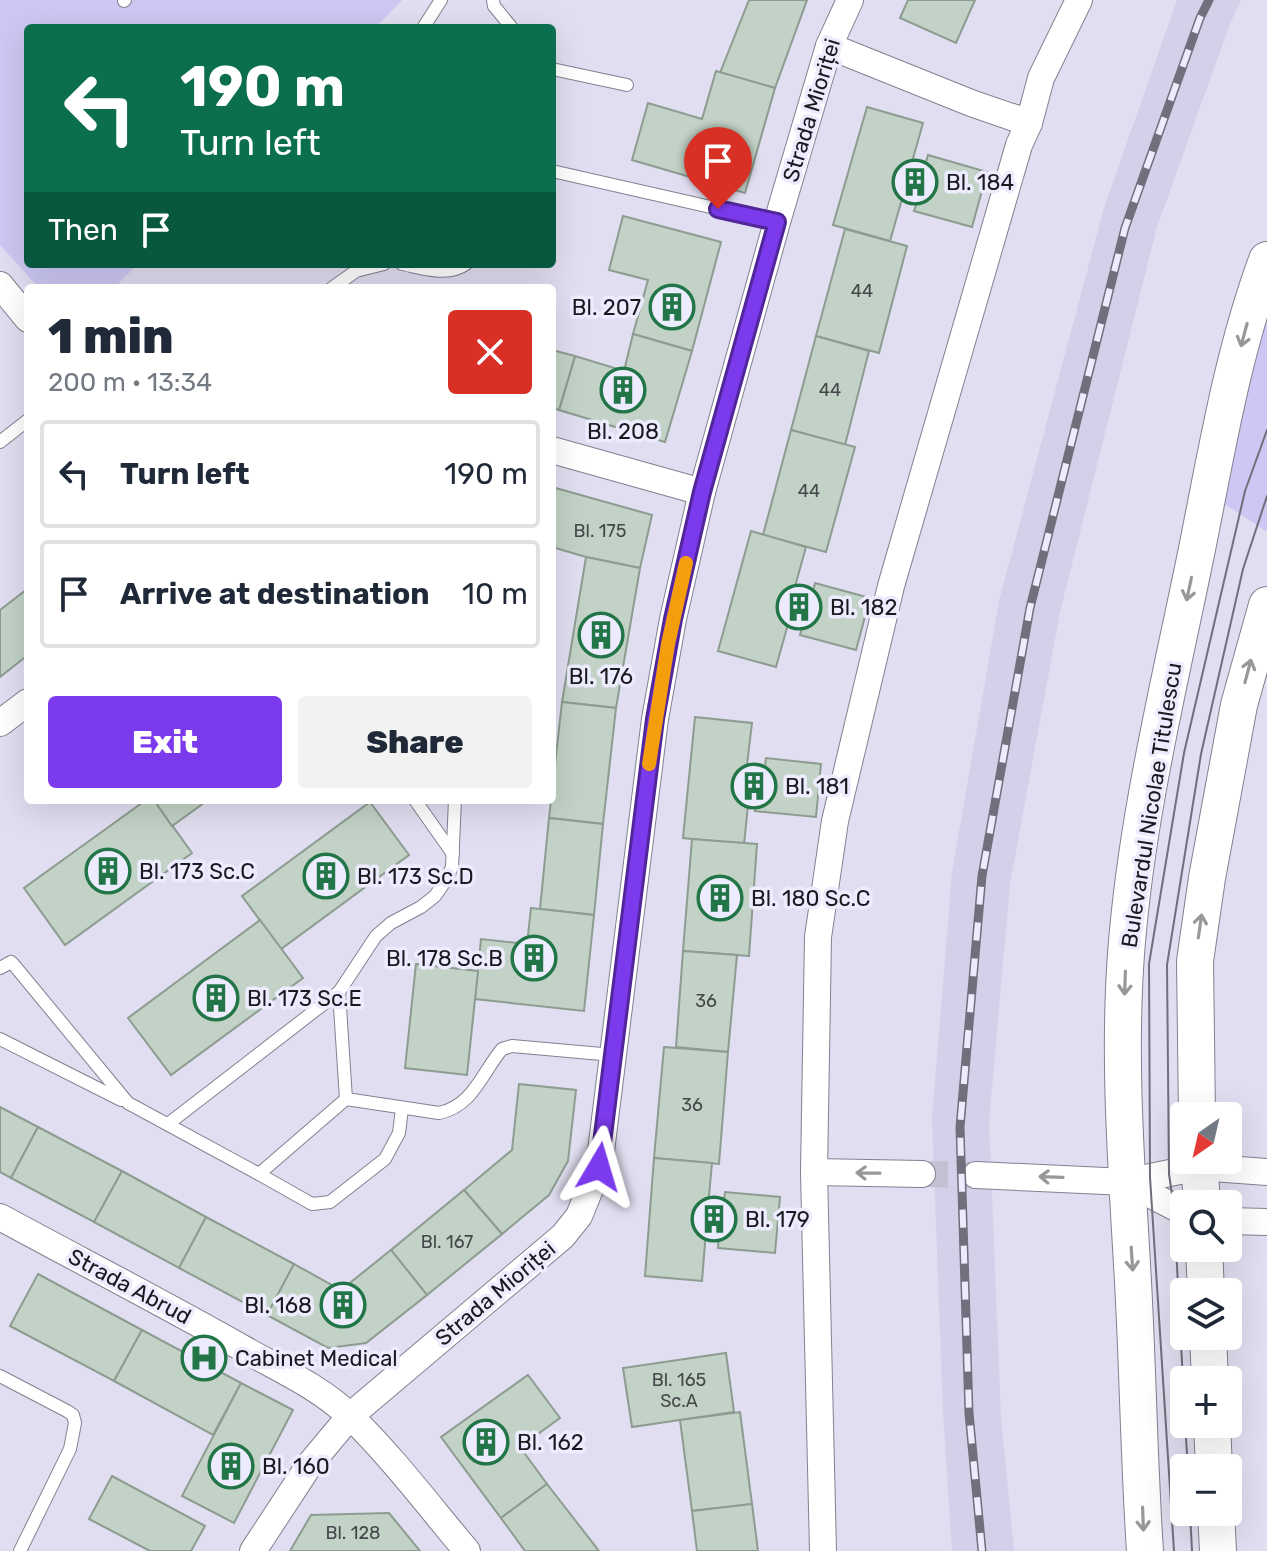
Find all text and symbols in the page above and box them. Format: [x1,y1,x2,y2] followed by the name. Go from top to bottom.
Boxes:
[777,35,846,185] street label: Strada Mioriței
[180,54,345,120] text: 190 m
[48,56,152,160] icon: left
[180,121,321,164] text: Turn left
[684,127,752,209] pin
[696,139,740,183] icon: arrive
[891,158,939,206] building icon: Bl. 184
[946,169,1014,196] place label: Bl. 184
[134,208,178,252] icon: arrive
[48,212,118,248] text: Then
[851,280,873,302] house number: 44
[648,283,696,331] building icon: Bl. 207
[572,294,641,321] place label: Bl. 207
[48,308,174,365] text: 1 min
[448,310,532,394] button: close
[1235,321,1250,347] one-way arrow
[599,366,647,414] building icon: Bl. 208
[48,367,212,398] text: 200 m · 13:34
[819,379,841,401] house number: 44
[587,418,659,445] place label: Bl. 208
[52,452,96,496] icon: left
[120,456,250,492] text: Turn left
[444,456,528,492] text: 190 m
[798,480,820,502] house number: 44
[574,520,626,542] house number: Bl. 175
[52,572,96,616] icon: arrive
[120,576,430,612] text: Arrive at destination
[462,576,528,612] text: 10 m
[1181,576,1196,601] one-way arrow
[775,583,823,631] building icon: Bl. 182
[830,594,897,621] place label: Bl. 182
[577,611,625,659] building icon: Bl. 176
[1242,659,1257,685] one-way arrow
[1116,661,1187,950] street label: Bulevardul Nicolae Titulescu
[569,663,633,690] place label: Bl. 176
[48,696,282,788] button: Exit
[298,696,532,788] button: Share
[730,762,778,810] building icon: Bl. 181
[785,773,849,800] place label: Bl. 181
[84,847,132,895] building icon: Bl. 173 Sc.C
[302,852,350,900] building icon: Bl. 173 Sc.D
[139,858,255,885] place label: Bl. 173 Sc.C
[357,863,474,890] place label: Bl. 173 Sc.D
[696,874,744,922] building icon: Bl. 180 Sc.C
[751,885,870,912] place label: Bl. 180 Sc.C
[1193,914,1208,939] one-way arrow
[510,934,558,982] building icon: Bl. 178 Sc.B
[386,945,503,972] place label: Bl. 178 Sc.B
[1117,969,1132,996] one-way arrow
[192,974,240,1022] building icon: Bl. 173 Sc.E
[247,985,362,1012] place label: Bl. 173 Sc.E
[695,990,717,1012] house number: 36
[681,1094,703,1116] house number: 36
[1170,1102,1242,1174] north arrow
[1170,1102,1242,1526] map controls
[557,1125,641,1209] position arrow
[855,1166,882,1181] one-way arrow
[1038,1170,1065,1185] one-way arrow
[1170,1190,1242,1262] button: search
[690,1195,738,1243] building icon: Bl. 179
[745,1206,810,1233] place label: Bl. 179
[421,1231,473,1253] house number: Bl. 167
[430,1235,561,1351] street label: Strada Mioriței
[64,1243,196,1330] street label: Strada Abrud
[1125,1246,1140,1272] one-way arrow
[1170,1278,1242,1350] button: layers
[319,1281,367,1329] building icon: Bl. 168
[244,1292,312,1319] place label: Bl. 168
[180,1334,228,1382] hospital icon: Cabinet Medical
[235,1345,398,1372] place label: Cabinet Medical
[1170,1366,1242,1438] button: +
[652,1369,706,1412] house number: Bl. 165 Sc.A
[462,1418,510,1466] building icon: Bl. 162
[517,1429,584,1456] place label: Bl. 162
[207,1442,255,1490] building icon: Bl. 160
[262,1453,330,1480] place label: Bl. 160
[1170,1454,1242,1526] button: −
[1136,1505,1151,1532] one-way arrow
[325,1522,381,1544] house number: Bl. 128

